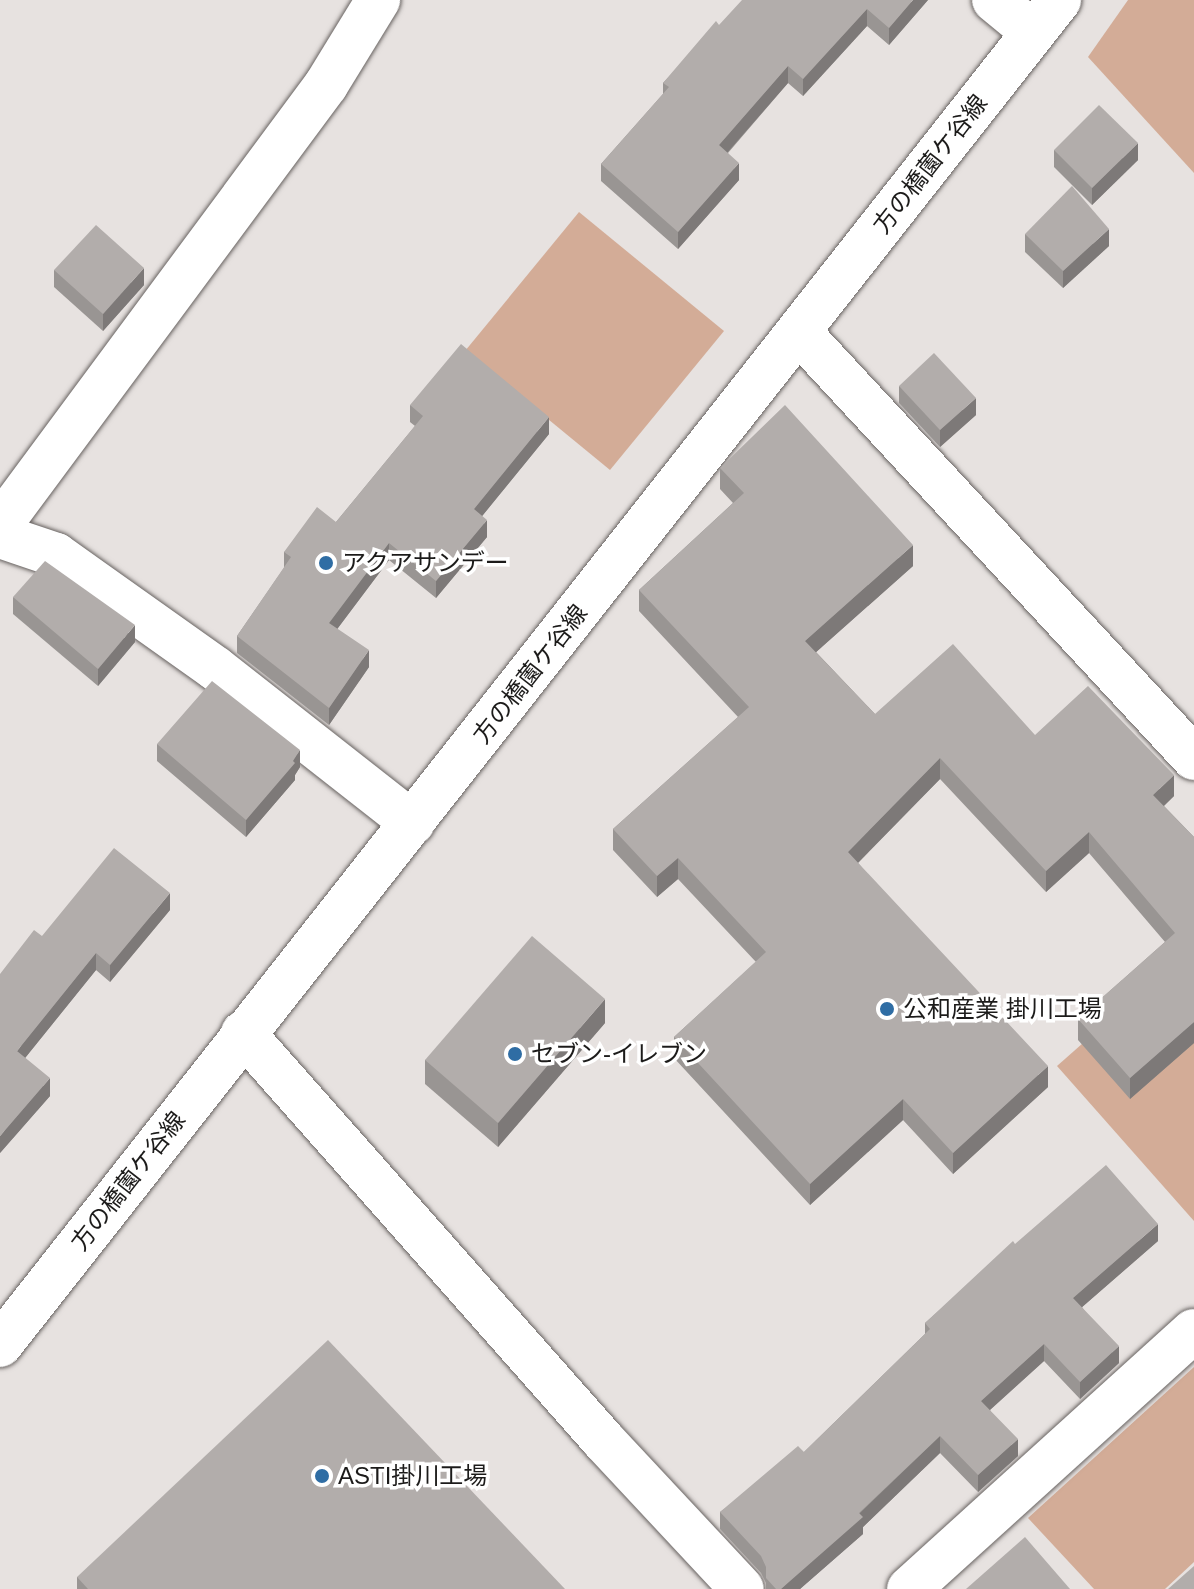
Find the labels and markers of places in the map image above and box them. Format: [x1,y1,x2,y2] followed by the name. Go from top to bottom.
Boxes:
[342,549,510,577] place label: アクアサンデー
[317,554,335,572] marker: アクアサンデー
[903,995,1102,1023] place label: 公和産業 掛川工場
[878,1000,896,1018] marker: 公和産業 掛川工場
[531,1040,707,1068] place label: セブン-イレブン
[506,1045,524,1063] marker: セブン-イレブン
[338,1462,487,1490] place label: ASTI掛川工場
[313,1467,331,1485] marker: ASTI掛川工場

